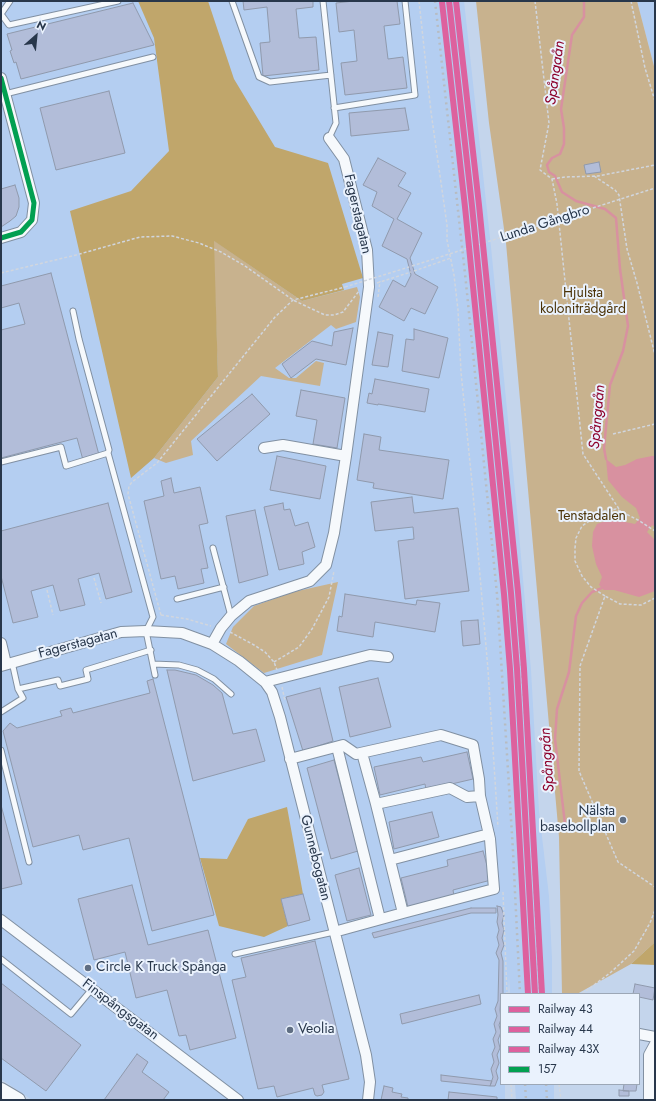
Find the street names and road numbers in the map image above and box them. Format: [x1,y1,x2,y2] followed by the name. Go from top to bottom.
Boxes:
[340,173,374,255] street label: Fagerstagatan
[498,202,592,246] street label: Lunda Gångbro
[37,625,119,663] street label: Fagerstagatan
[296,813,334,903] street label: Gunnebogatan
[78,976,162,1044] street label: Finspångsgatan

